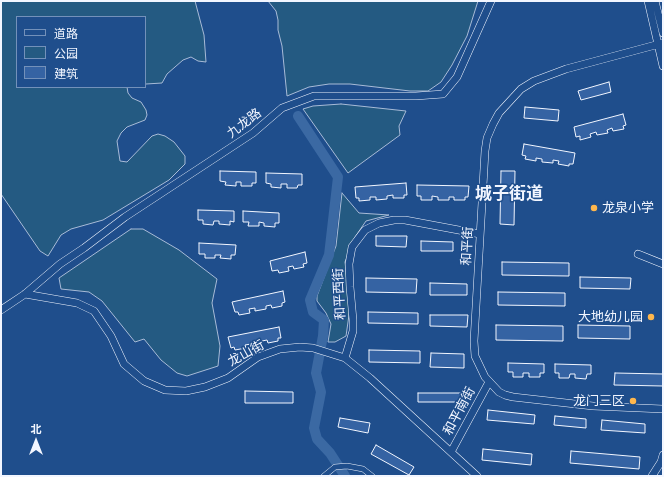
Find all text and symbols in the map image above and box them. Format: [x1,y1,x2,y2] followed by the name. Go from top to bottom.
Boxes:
[16,16,146,88] legend
[54,26,78,40] text: 道路
[54,46,78,60] text: 公园
[54,66,78,80] text: 建筑
[224,105,264,141] street label: 九龙路
[475,183,543,203] district label: 城子街道
[602,200,654,216] place label: 龙泉小学
[589,203,599,213] marker: 龙泉小学
[458,226,476,266] street label: 和平街
[330,268,348,320] street label: 和平西街
[578,309,643,325] place label: 大地幼儿园
[646,312,656,322] marker: 大地幼儿园
[225,337,267,369] street label: 龙山街
[440,384,478,438] street label: 和平南街
[573,393,625,409] place label: 龙门三区
[628,396,638,406] marker: 龙门三区
[16,421,56,461] north arrow
[31,422,42,435] text: 北

